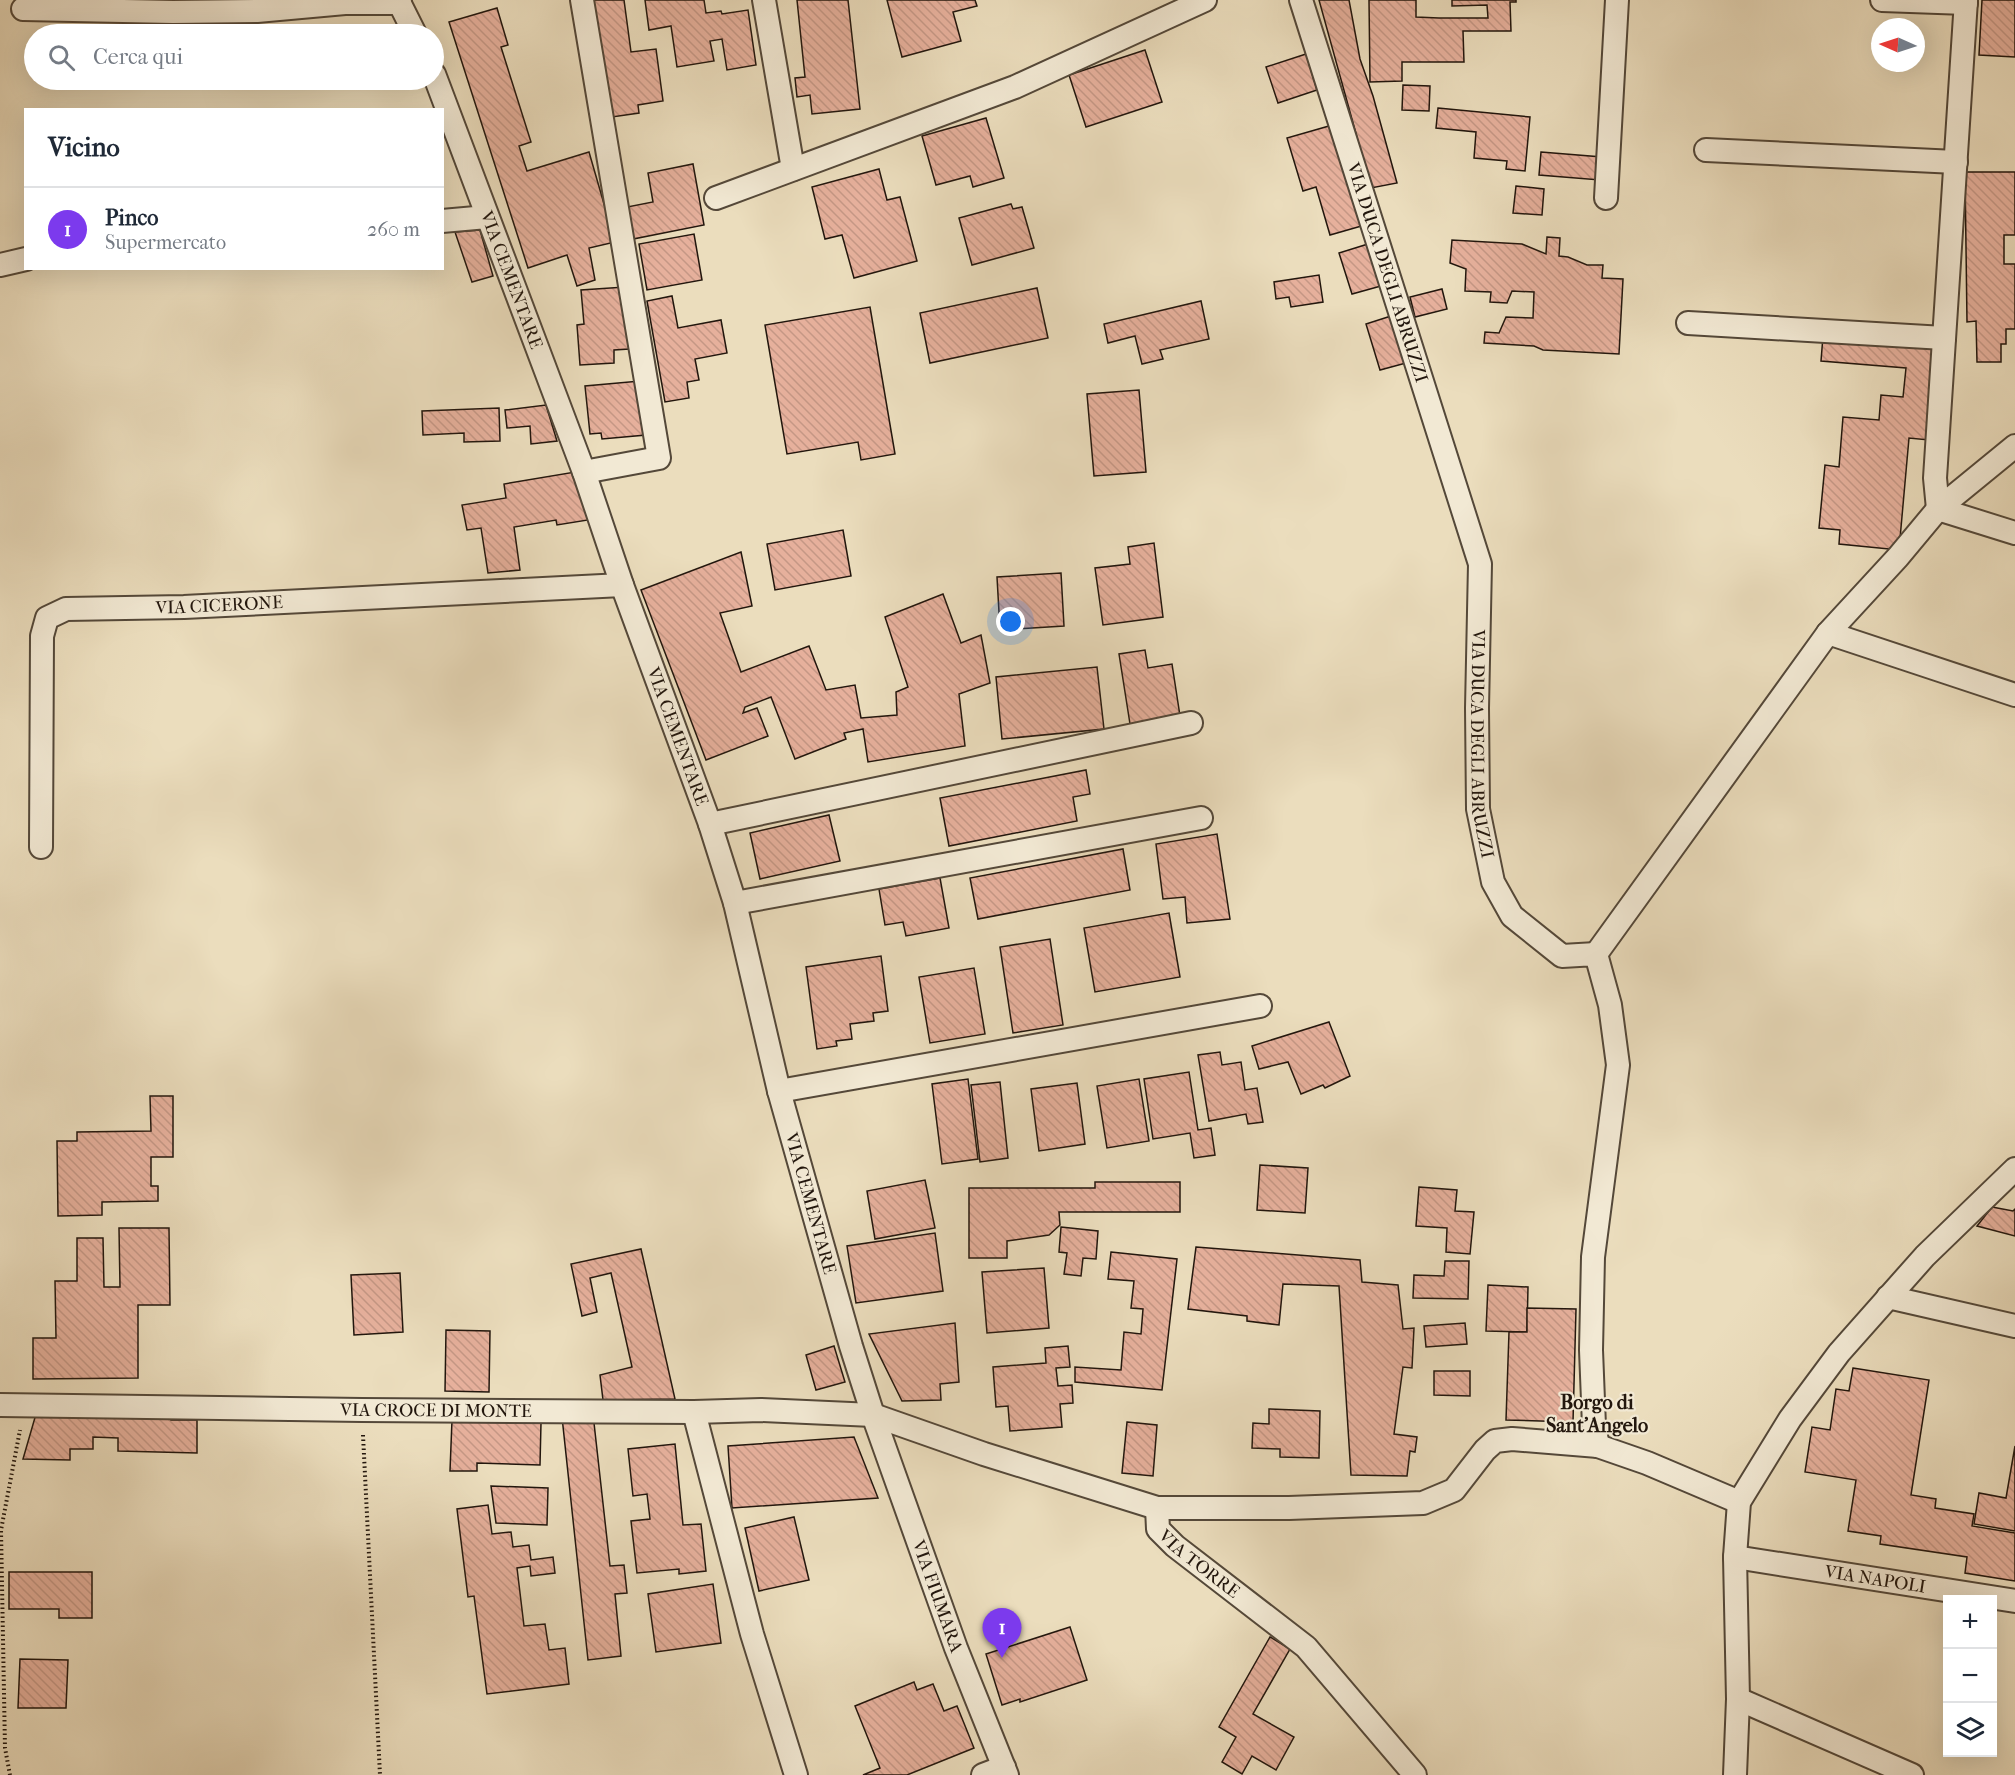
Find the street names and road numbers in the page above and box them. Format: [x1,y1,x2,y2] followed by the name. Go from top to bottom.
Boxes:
[1342,159,1432,385] street label: VIA DUCA DEGLI ABRUZZI
[476,207,547,352] street label: VIA CEMENTARE
[154,592,283,618] street label: VIA CICERONE
[1466,628,1498,860] street label: VIA DUCA DEGLI ABRUZZI
[642,663,713,809] street label: VIA CEMENTARE
[781,1129,841,1277] street label: VIA CEMENTARE
[339,1399,532,1422] street label: VIA CROCE DI MONTE
[1154,1525,1244,1602] street label: VIA TORRE
[908,1536,967,1656] street label: VIA FIUMARA
[1822,1561,1927,1597] street label: VIA NAPOLI

